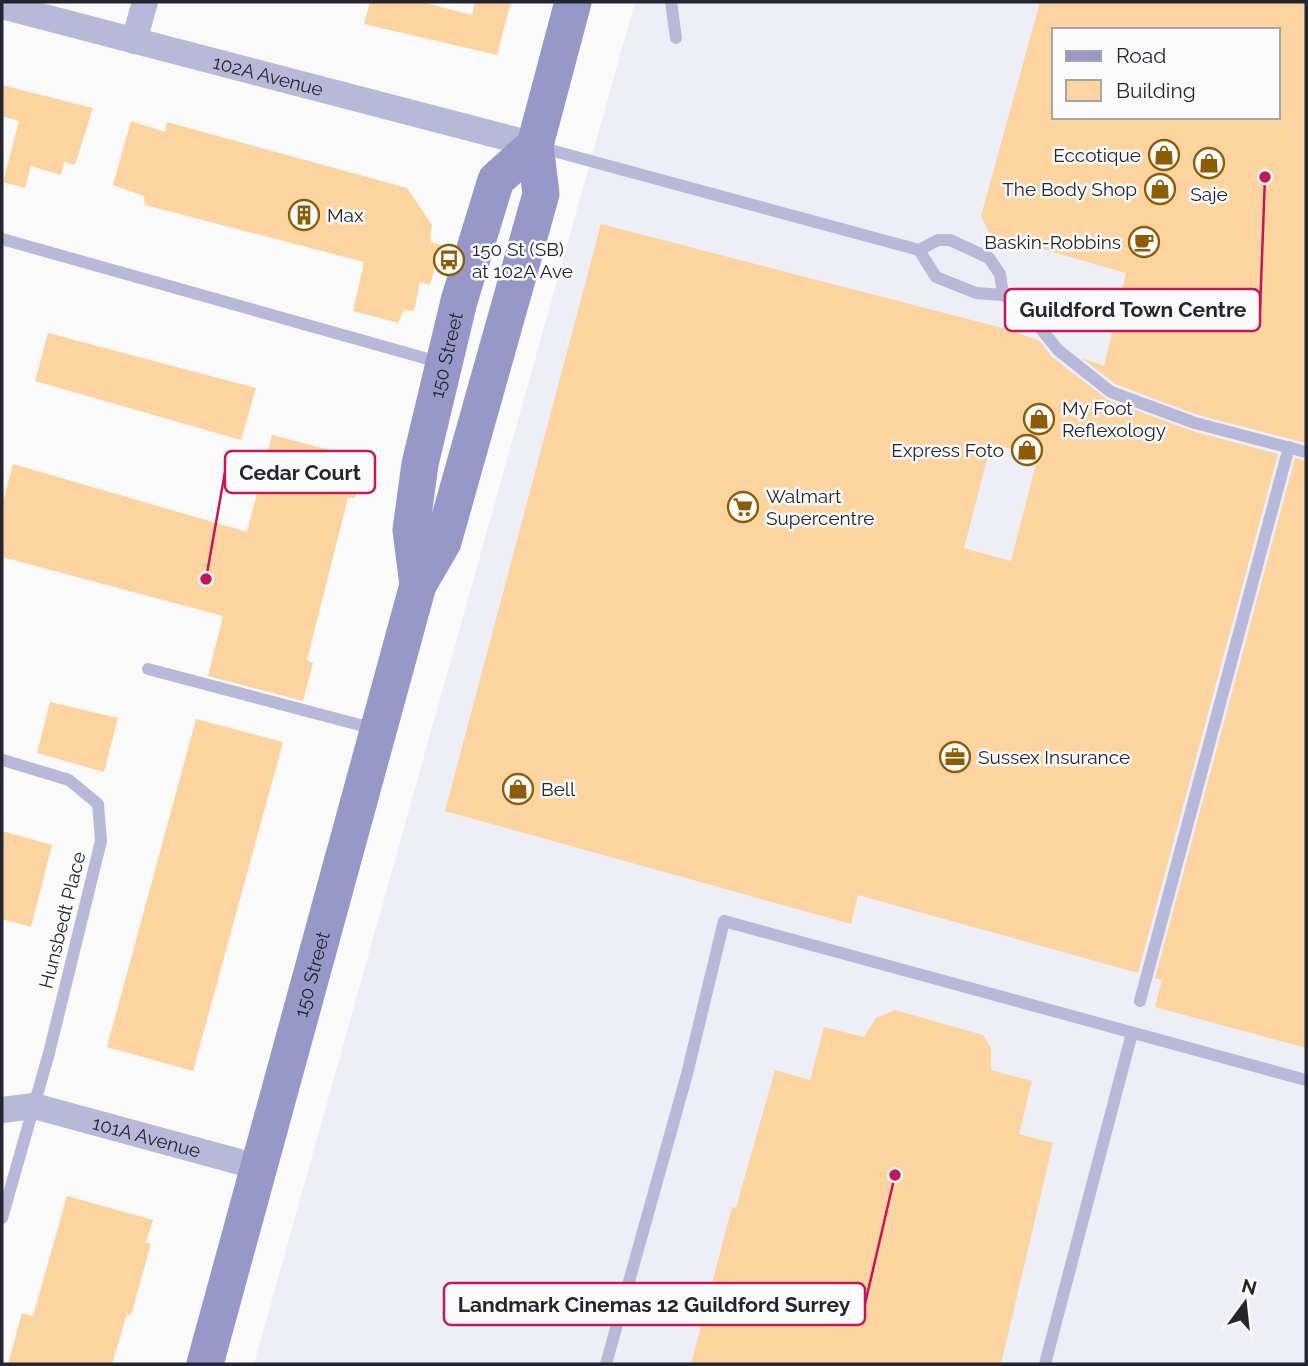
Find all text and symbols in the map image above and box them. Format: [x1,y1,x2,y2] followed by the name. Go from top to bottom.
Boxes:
[1052,28,1280,119] legend
[1116,43,1166,68] text: Road
[211,51,326,100] street label: 102A Avenue
[1116,78,1196,103] text: Building
[1147,138,1181,172] shop icon: Eccotique
[1053,144,1141,166] place label: Eccotique
[1192,146,1226,180] shop icon: Saje
[1143,172,1177,206] shop icon: The Body Shop
[1002,178,1137,200] place label: The Body Shop
[1190,183,1228,205] place label: Saje
[287,198,321,232] building icon: Max
[327,204,364,226] place label: Max
[1127,225,1161,259] cafe icon: Baskin-Robbins
[984,231,1121,253] place label: Baskin-Robbins
[472,238,573,282] place label: 150 St (SB) at 102A Ave
[432,243,466,277] bus stop icon: 150 St (SB) at 102A Ave
[1005,289,1260,331] callout: Guildford Town Centre
[1020,297,1247,322] text: Guildford Town Centre
[425,309,467,400] street label: 150 Street
[1062,397,1166,441] place label: My Foot Reflexology
[1022,402,1056,436] shop icon: My Foot Reflexology
[1010,433,1044,467] shop icon: Express Foto
[891,439,1004,461] place label: Express Foto
[225,451,375,493] callout: Cedar Court
[239,460,361,485] text: Cedar Court
[766,485,874,529] place label: Walmart Supercentre
[726,490,760,524] supermarket icon: Walmart Supercentre
[938,740,972,774] office icon: Sussex Insurance
[978,746,1130,768] place label: Sussex Insurance
[501,772,535,806] shop icon: Bell
[541,778,576,800] place label: Bell
[34,849,90,991] street label: Hunsbedt Place
[289,928,334,1020] street label: 150 Street
[90,1111,203,1162] street label: 101A Avenue
[1210,1268,1280,1338] north arrow
[1240,1274,1259,1299] text: N
[444,1283,865,1325] callout: Landmark Cinemas 12 Guildford Surrey
[458,1292,851,1317] text: Landmark Cinemas 12 Guildford Surrey

